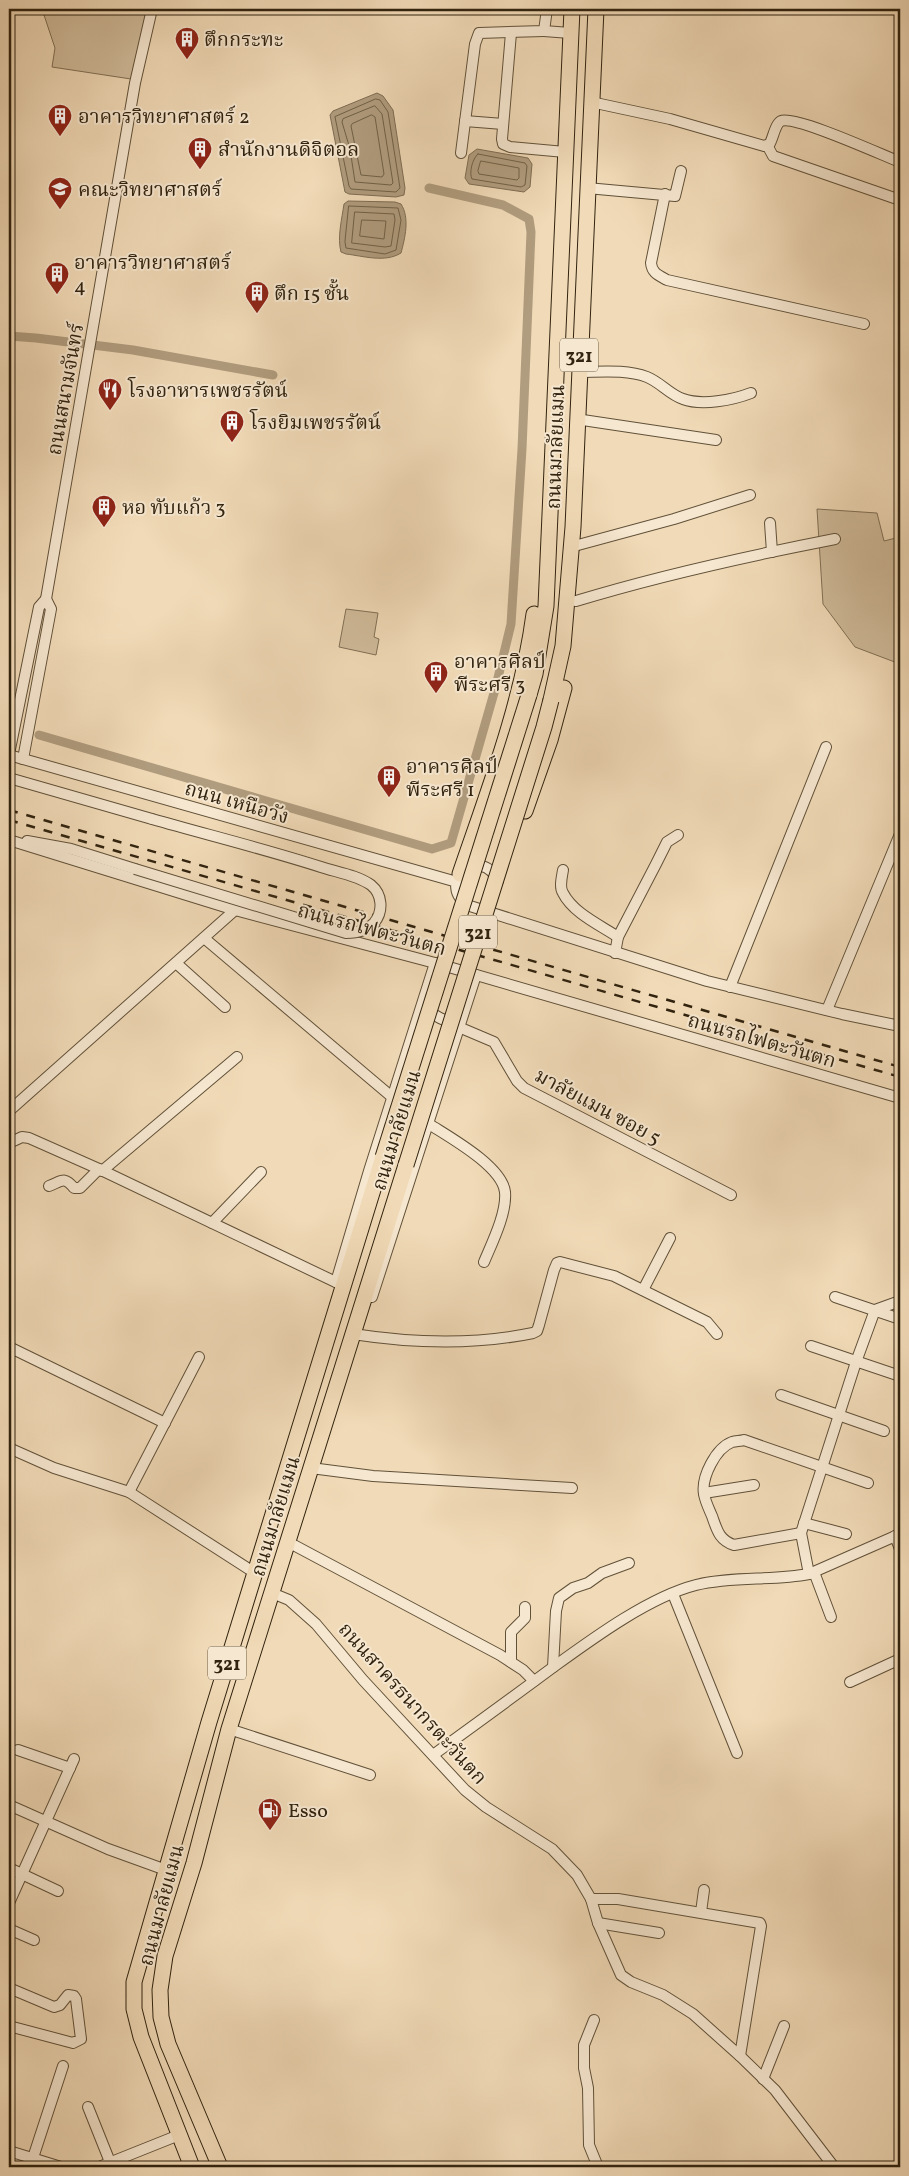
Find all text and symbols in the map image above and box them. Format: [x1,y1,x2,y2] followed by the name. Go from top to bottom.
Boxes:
[174,26,200,60] building icon: ตึกกระทะ
[204,27,283,55] place label: ตึกกระทะ
[47,103,73,137] building icon: อาคารวิทยาศาสตร์ 2
[78,104,250,132] place label: อาคารวิทยาศาสตร์ 2
[187,136,213,170] building icon: สำนักงานดิจิตอล
[218,137,359,165] place label: สำนักงานดิจิตอล
[47,176,73,210] school or university icon: คณะวิทยาศาสตร์
[78,177,223,205] place label: คณะวิทยาศาสตร์
[74,250,232,301] place label: อาคารวิทยาศาสตร์ 4
[44,261,70,295] building icon: อาคารวิทยาศาสตร์ 4
[274,278,349,309] place label: ตึก 15 ชั้น
[244,280,270,314] building icon: ตึก 15 ชั้น
[42,320,93,458] street label: ถนนสนามจันทร์
[560,338,598,372] road number: 321
[127,376,288,406] place label: โรงอาหารเพชรรัตน์
[97,377,123,411] restaurant icon: โรงอาหารเพชรรัตน์
[541,384,573,510] street label: ถนนมาลัยแมน
[249,408,381,438] place label: โรงยิมเพชรรัตน์
[219,409,245,443] building icon: โรงยิมเพชรรัตน์
[91,494,117,528] building icon: หอ ทับแก้ว 3
[122,495,226,523] place label: หอ ทับแก้ว 3
[454,649,546,700] place label: อาคารศิลป์ พีระศรี 3
[423,660,449,694] building icon: อาคารศิลป์ พีระศรี 3
[406,754,498,805] place label: อาคารศิลป์ พีระศรี 1
[376,764,402,798] building icon: อาคารศิลป์ พีระศรี 1
[181,776,292,832] street label: ถนน เหนือวัง
[294,897,449,964] street label: ถนนรถไฟตะวันตก
[459,916,497,949] road number: 321
[684,1006,839,1076] street label: ถนนรถไฟตะวันตก
[529,1063,665,1153] street label: มาลัยแมน ซอย 5
[366,1067,430,1194] street label: ถนนมาลัยแมน
[245,1453,309,1580] street label: ถนนมาลัยแมน
[331,1617,492,1792] street label: ถนนสาครธนากรตะวันตก
[208,1646,246,1680] road number: 321
[257,1797,283,1831] fuel station icon: Esso
[288,1798,328,1826] place label: Esso
[133,1842,193,1969] street label: ถนนมาลัยแมน

